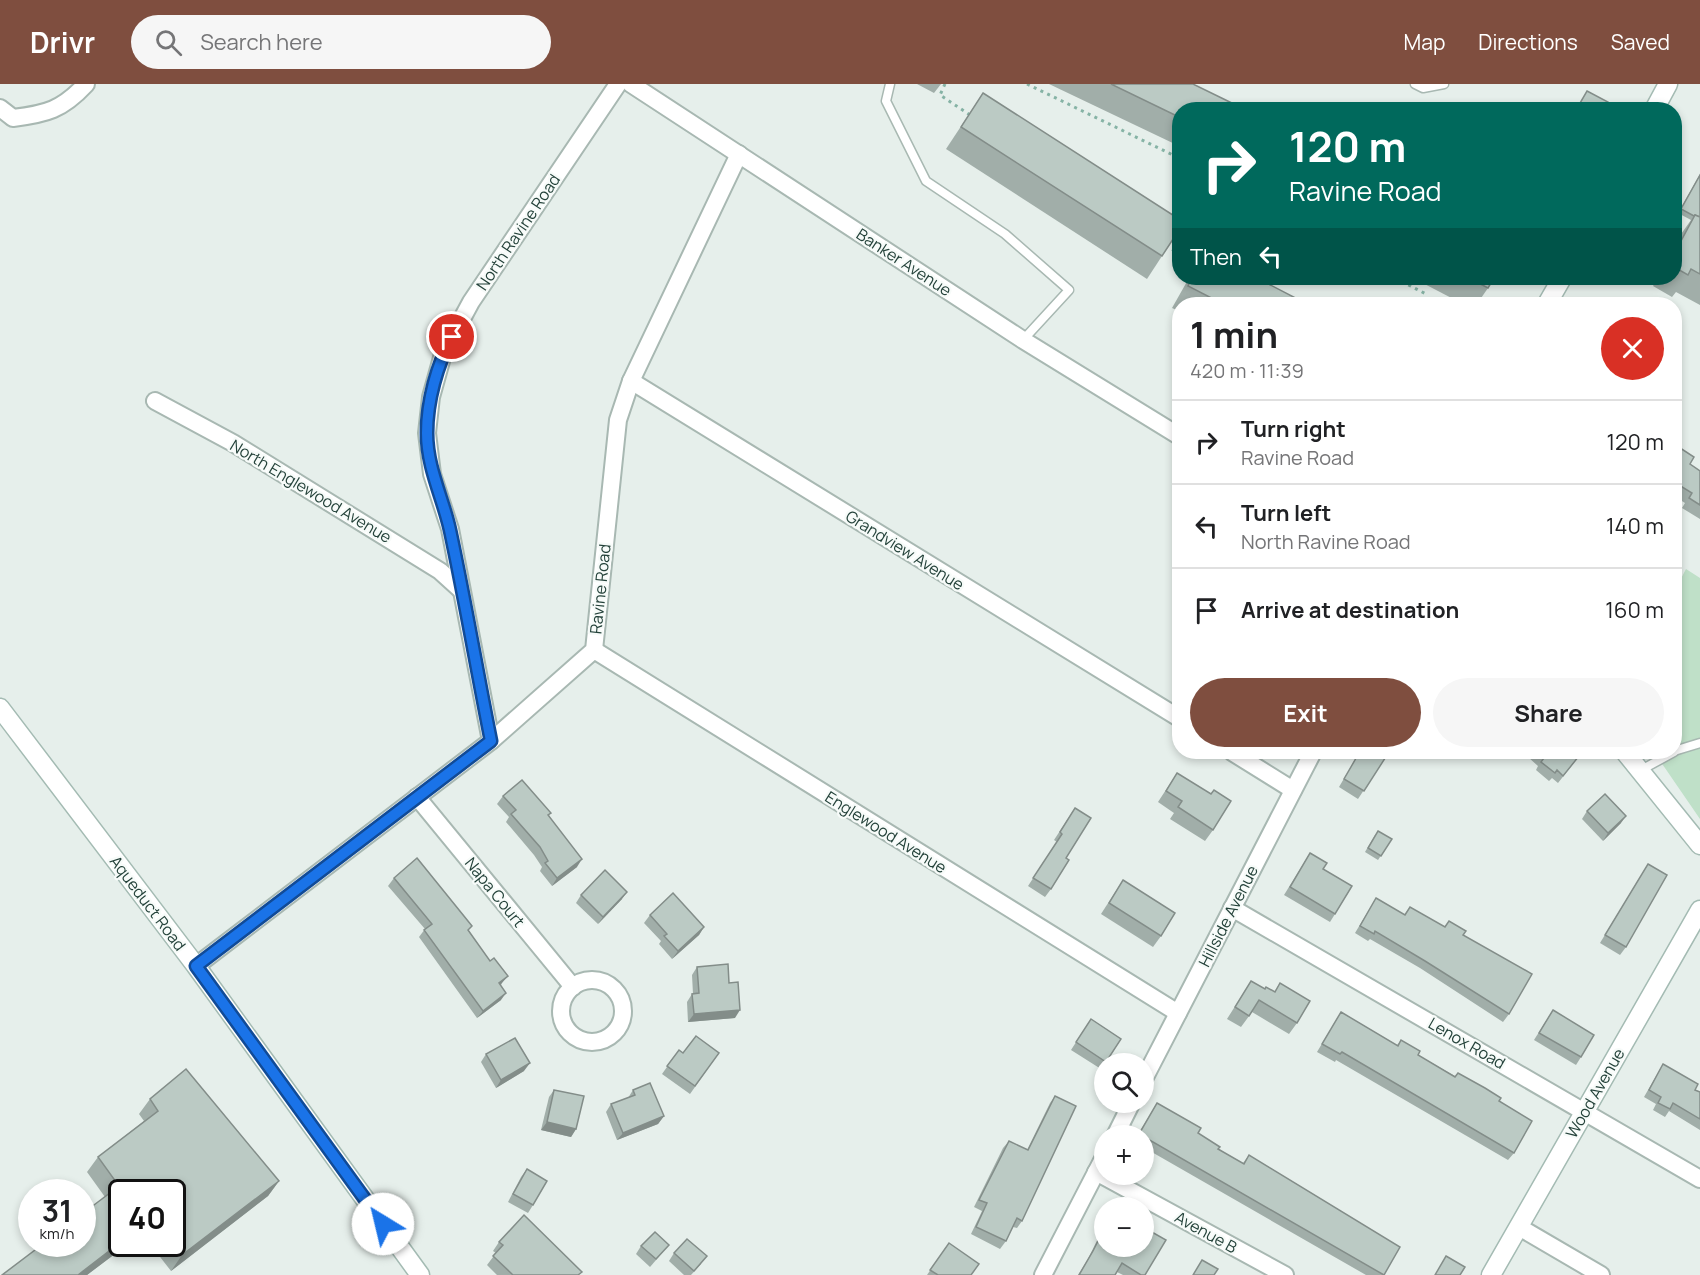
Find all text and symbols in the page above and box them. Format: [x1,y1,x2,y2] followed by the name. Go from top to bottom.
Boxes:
[131,15,551,69] search box
[30,23,95,61] text: Drivr
[152,26,185,59] icon: search
[200,27,323,57] text: Search here
[1404,28,1445,56] text: Map
[1478,28,1578,56] text: Directions
[1611,28,1670,56] text: Saved
[1289,117,1406,175] text: 120 m
[1190,126,1268,204] icon: right
[471,170,565,294] street label: North Ravine Road
[1289,172,1442,209] text: Ravine Road
[852,223,956,301] street label: Banker Avenue
[1254,240,1287,273] icon: left
[1190,242,1242,272] text: Then
[1190,310,1278,359] text: 1 min
[426,311,477,362] pin
[1601,317,1664,380] button: close
[435,320,468,353] icon: arrive
[1190,357,1304,384] text: 420 m · 11:39
[1241,414,1346,444] text: Turn right
[1190,426,1223,459] icon: right
[1606,427,1664,457] text: 120 m
[226,434,396,548] street label: North Englewood Avenue
[1241,444,1354,471] text: Ravine Road
[1241,498,1331,528] text: Turn left
[842,505,968,595] street label: Grandview Avenue
[1190,510,1223,543] icon: left
[1606,511,1664,541] text: 140 m
[1241,528,1411,555] text: North Ravine Road
[584,543,616,635] street label: Ravine Road
[1190,594,1223,627] icon: arrive
[1241,595,1459,625] text: Arrive at destination
[1605,595,1664,625] text: 160 m
[1190,678,1421,747] button: Exit
[1433,678,1664,747] button: Share
[821,786,951,878] street label: Englewood Avenue
[105,851,191,955] street label: Aqueduct Road
[460,852,530,932] street label: Napa Court
[1193,862,1263,970] street label: Hillside Avenue
[1424,1012,1510,1074] street label: Lenox Road
[1560,1044,1630,1142] street label: Wood Avenue
[1094,1053,1154,1257] map controls
[1094,1053,1154,1113] button: search
[1094,1125,1154,1185] button: +
[108,1179,186,1257] speed limit sign: 40
[42,1190,72,1231] text: 31
[351,1192,415,1256] position arrow
[1094,1197,1154,1257] button: −
[1171,1206,1241,1258] street label: Avenue B
[40,1223,74,1244] text: km/h

